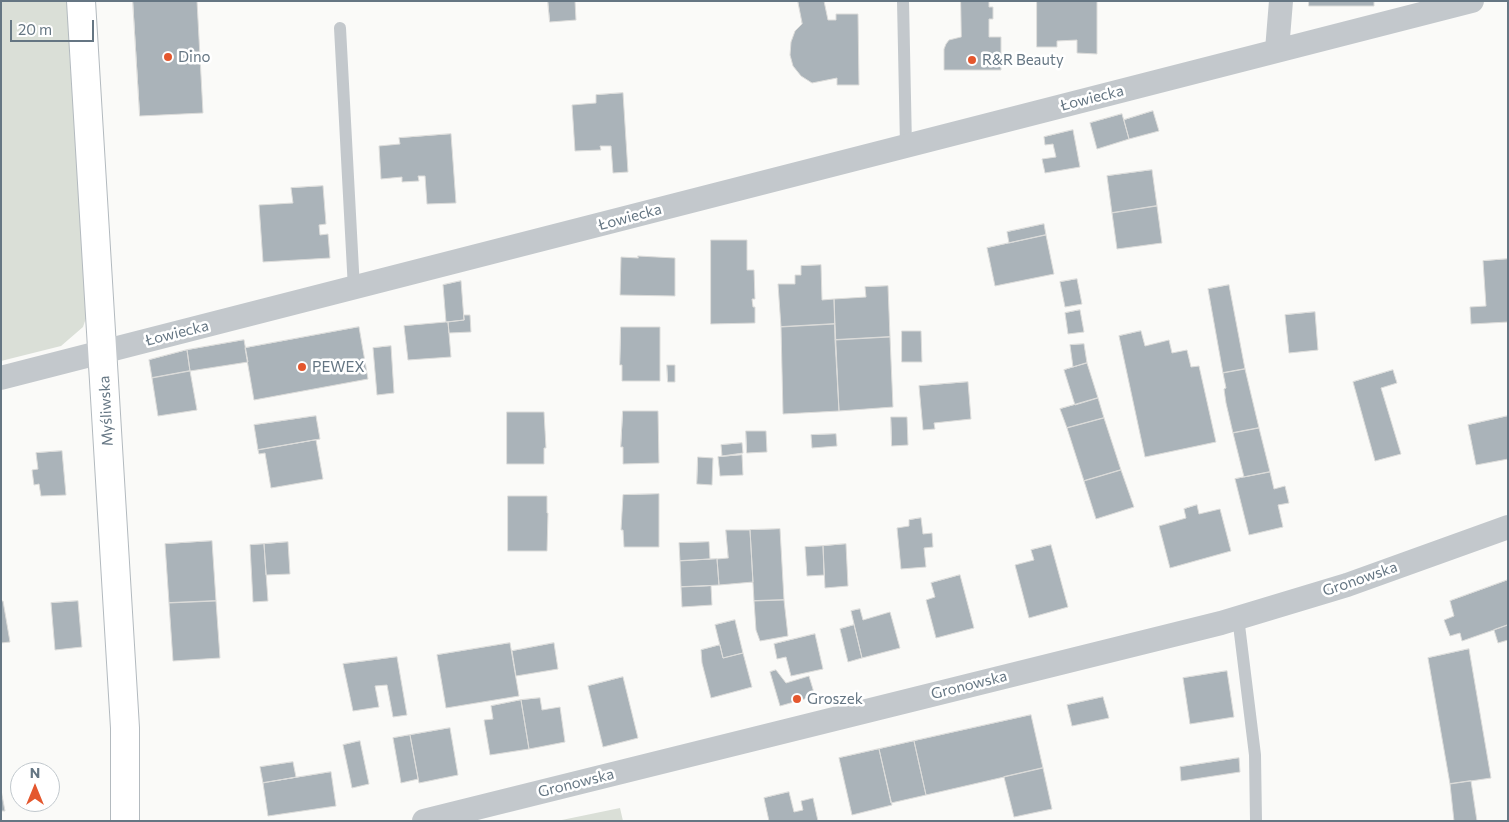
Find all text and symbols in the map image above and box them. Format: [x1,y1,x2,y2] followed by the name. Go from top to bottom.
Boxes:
[12,10,96,42] scale bar
[18,20,52,38] text: 20 m
[178,48,210,66] place label: Dino
[162,51,174,63] marker: Dino
[982,51,1064,69] place label: R&R Beauty
[966,54,978,66] marker: R&R Beauty
[1058,81,1126,115] street label: Łowiecka
[596,200,664,234] street label: Łowiecka
[143,316,211,350] street label: Łowiecka
[312,358,365,376] place label: PEWEX
[296,361,308,373] marker: PEWEX
[95,375,117,447] street label: Myśliwska
[1320,558,1400,600] street label: Gronowska
[929,667,1009,703] street label: Gronowska
[807,690,863,708] place label: Groszek
[791,693,803,705] marker: Groszek
[10,762,60,812] north arrow
[30,764,40,781] text: N
[536,765,616,801] street label: Gronowska

